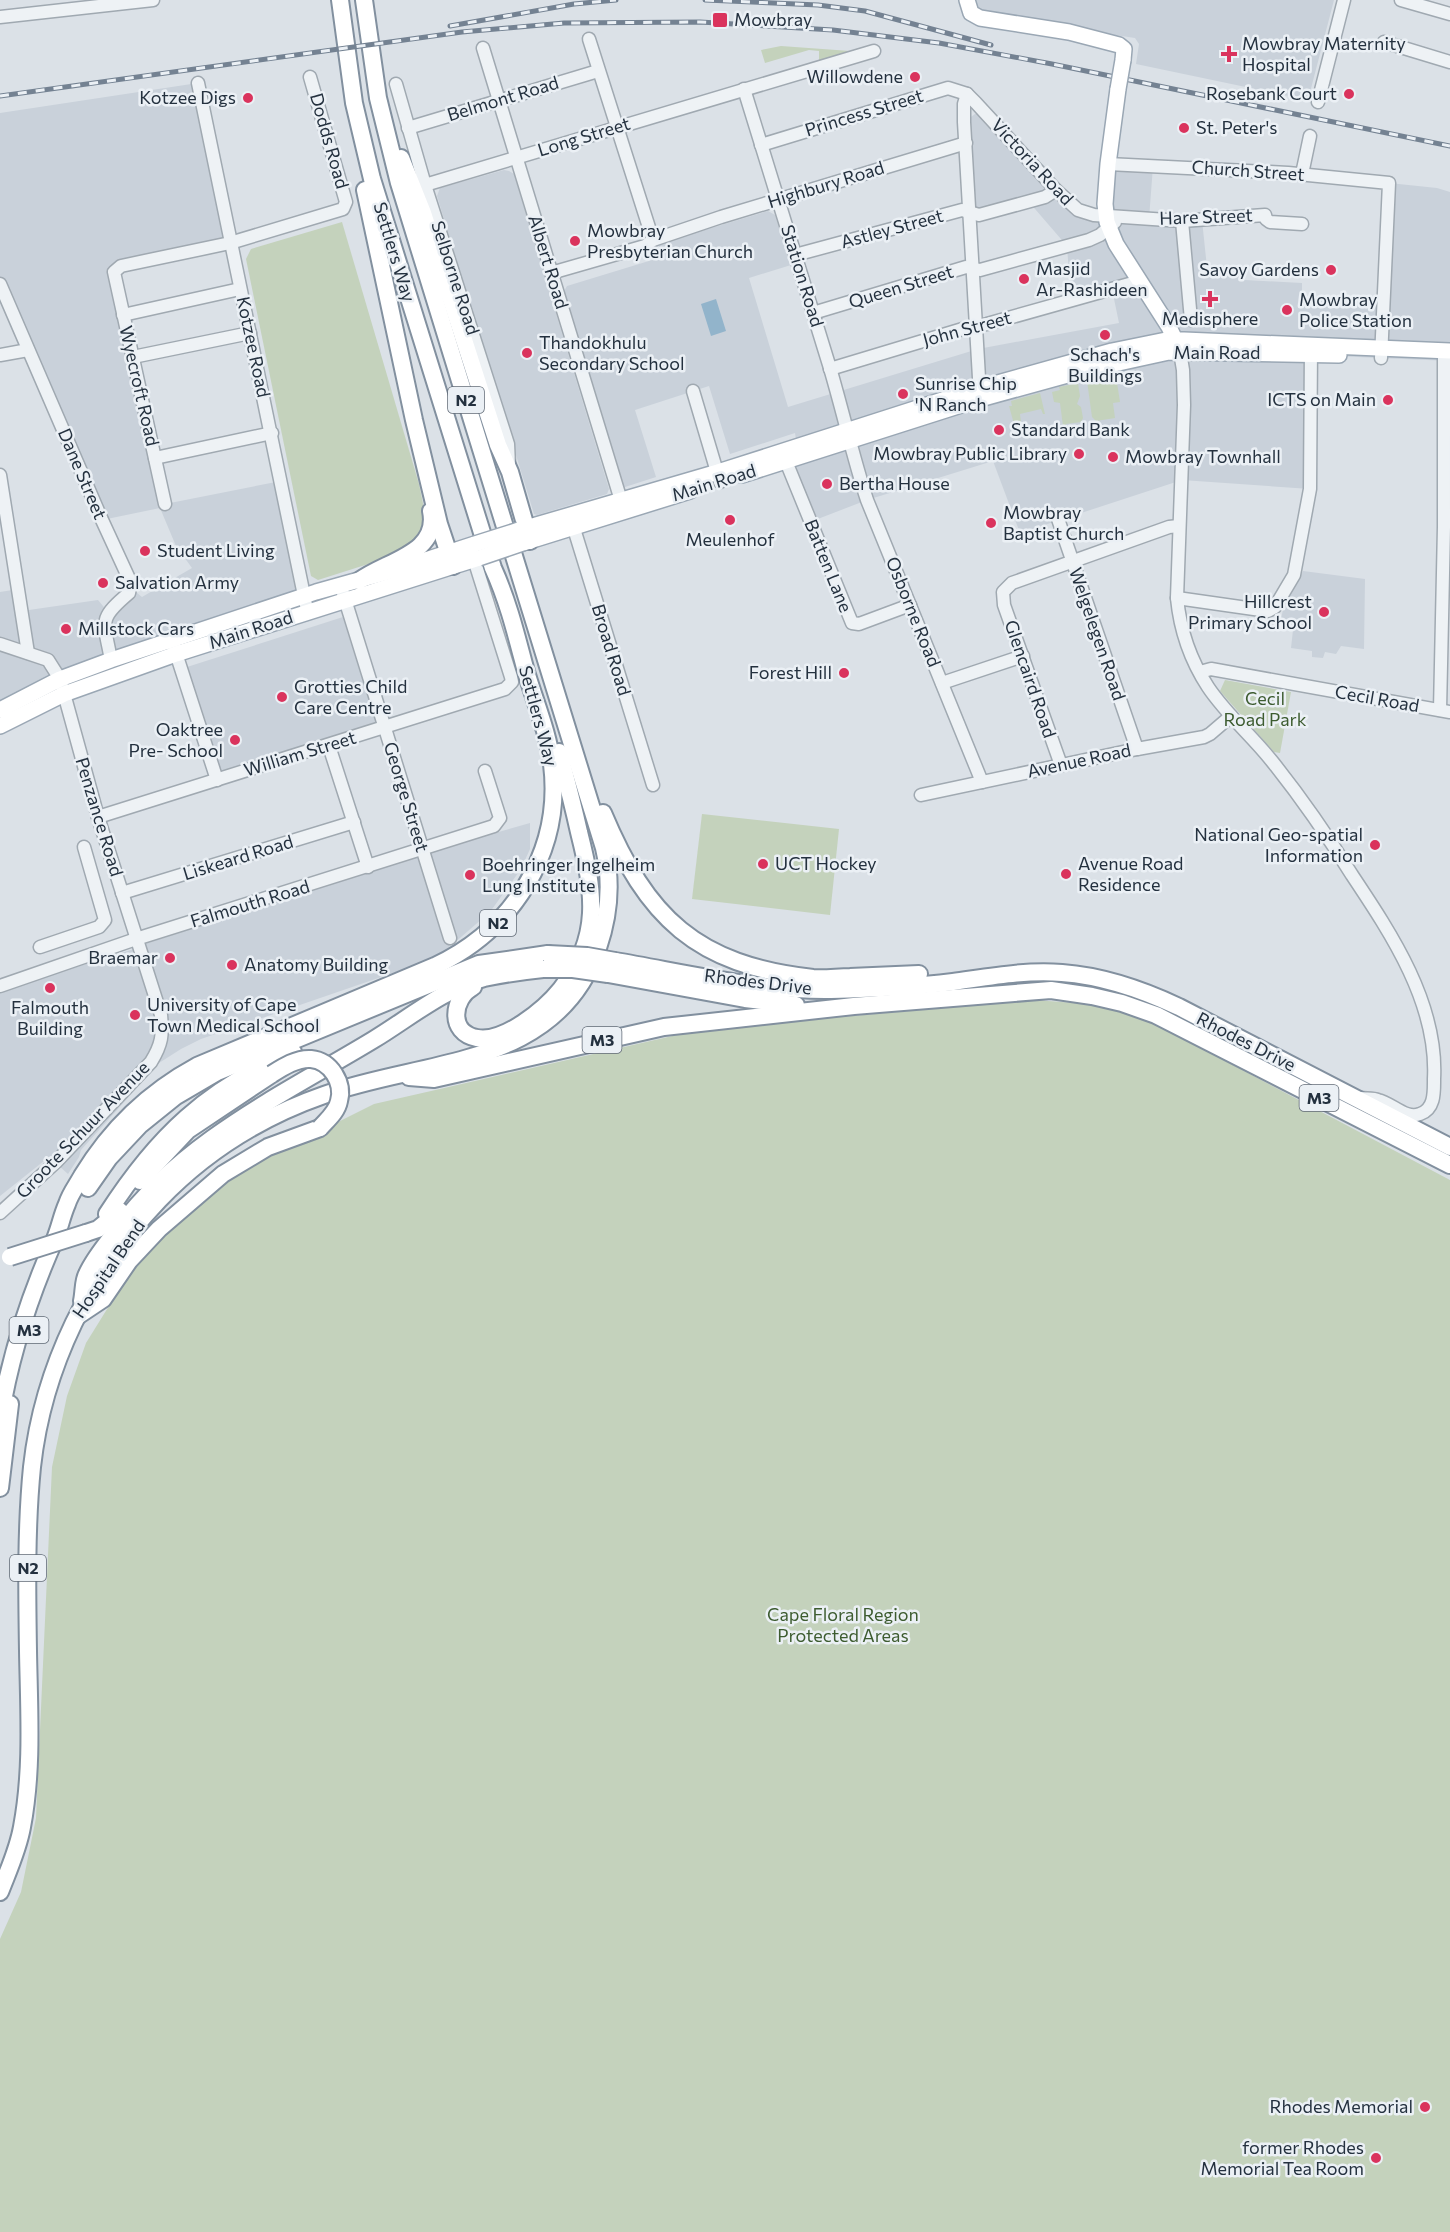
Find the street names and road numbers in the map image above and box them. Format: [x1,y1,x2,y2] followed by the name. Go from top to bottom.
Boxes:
[444,71,561,125] street label: Belmont Road
[802,84,926,140] street label: Princess Street
[306,90,354,191] street label: Dodds Road
[535,112,633,161] street label: Long Street
[987,113,1078,209] street label: Victoria Road
[1191,155,1305,185] street label: Church Street
[765,156,887,212] street label: Highbury Road
[369,199,421,304] street label: Settlers Way
[1159,203,1253,229] street label: Hare Street
[838,204,946,252] street label: Astley Street
[524,212,574,311] street label: Albert Road
[427,218,485,337] street label: Selborne Road
[777,222,829,329] street label: Station Road
[846,260,956,312] street label: Queen Street
[233,294,275,399] street label: Kotzee Road
[920,306,1014,350] street label: John Street
[115,324,164,448] street label: Wyecroft Road
[1174,341,1260,363] street label: Main Road
[448,387,484,413] road number: N2
[54,425,112,522] street label: Dane Street
[669,459,758,505] street label: Main Road
[800,516,858,615] street label: Batten Lane
[882,553,946,670] street label: Osborne Road
[1065,564,1131,703] street label: Welgelegen Road
[588,601,636,698] street label: Broad Road
[206,605,295,653] street label: Main Road
[1000,617,1061,741] street label: Glencaird Road
[515,663,563,768] street label: Settlers Way
[1333,680,1421,716] street label: Cecil Road
[241,726,358,781] street label: William Street
[1025,738,1133,782] street label: Avenue Road
[380,739,434,854] street label: George Street
[71,755,129,879] street label: Penzance Road
[180,830,296,884] street label: Liskeard Road
[187,874,312,932] street label: Falmouth Road
[480,910,516,936] road number: N2
[703,963,813,999] street label: Rhodes Drive
[1193,1007,1300,1075] street label: Rhodes Drive
[582,1027,622,1053] road number: M3
[11,1056,153,1202] street label: Groote Schuur Avenue
[1300,1085,1338,1111] road number: M3
[67,1215,149,1322] street label: Hospital Bend
[9,1317,48,1343] road number: M3
[10,1555,46,1581] road number: N2

